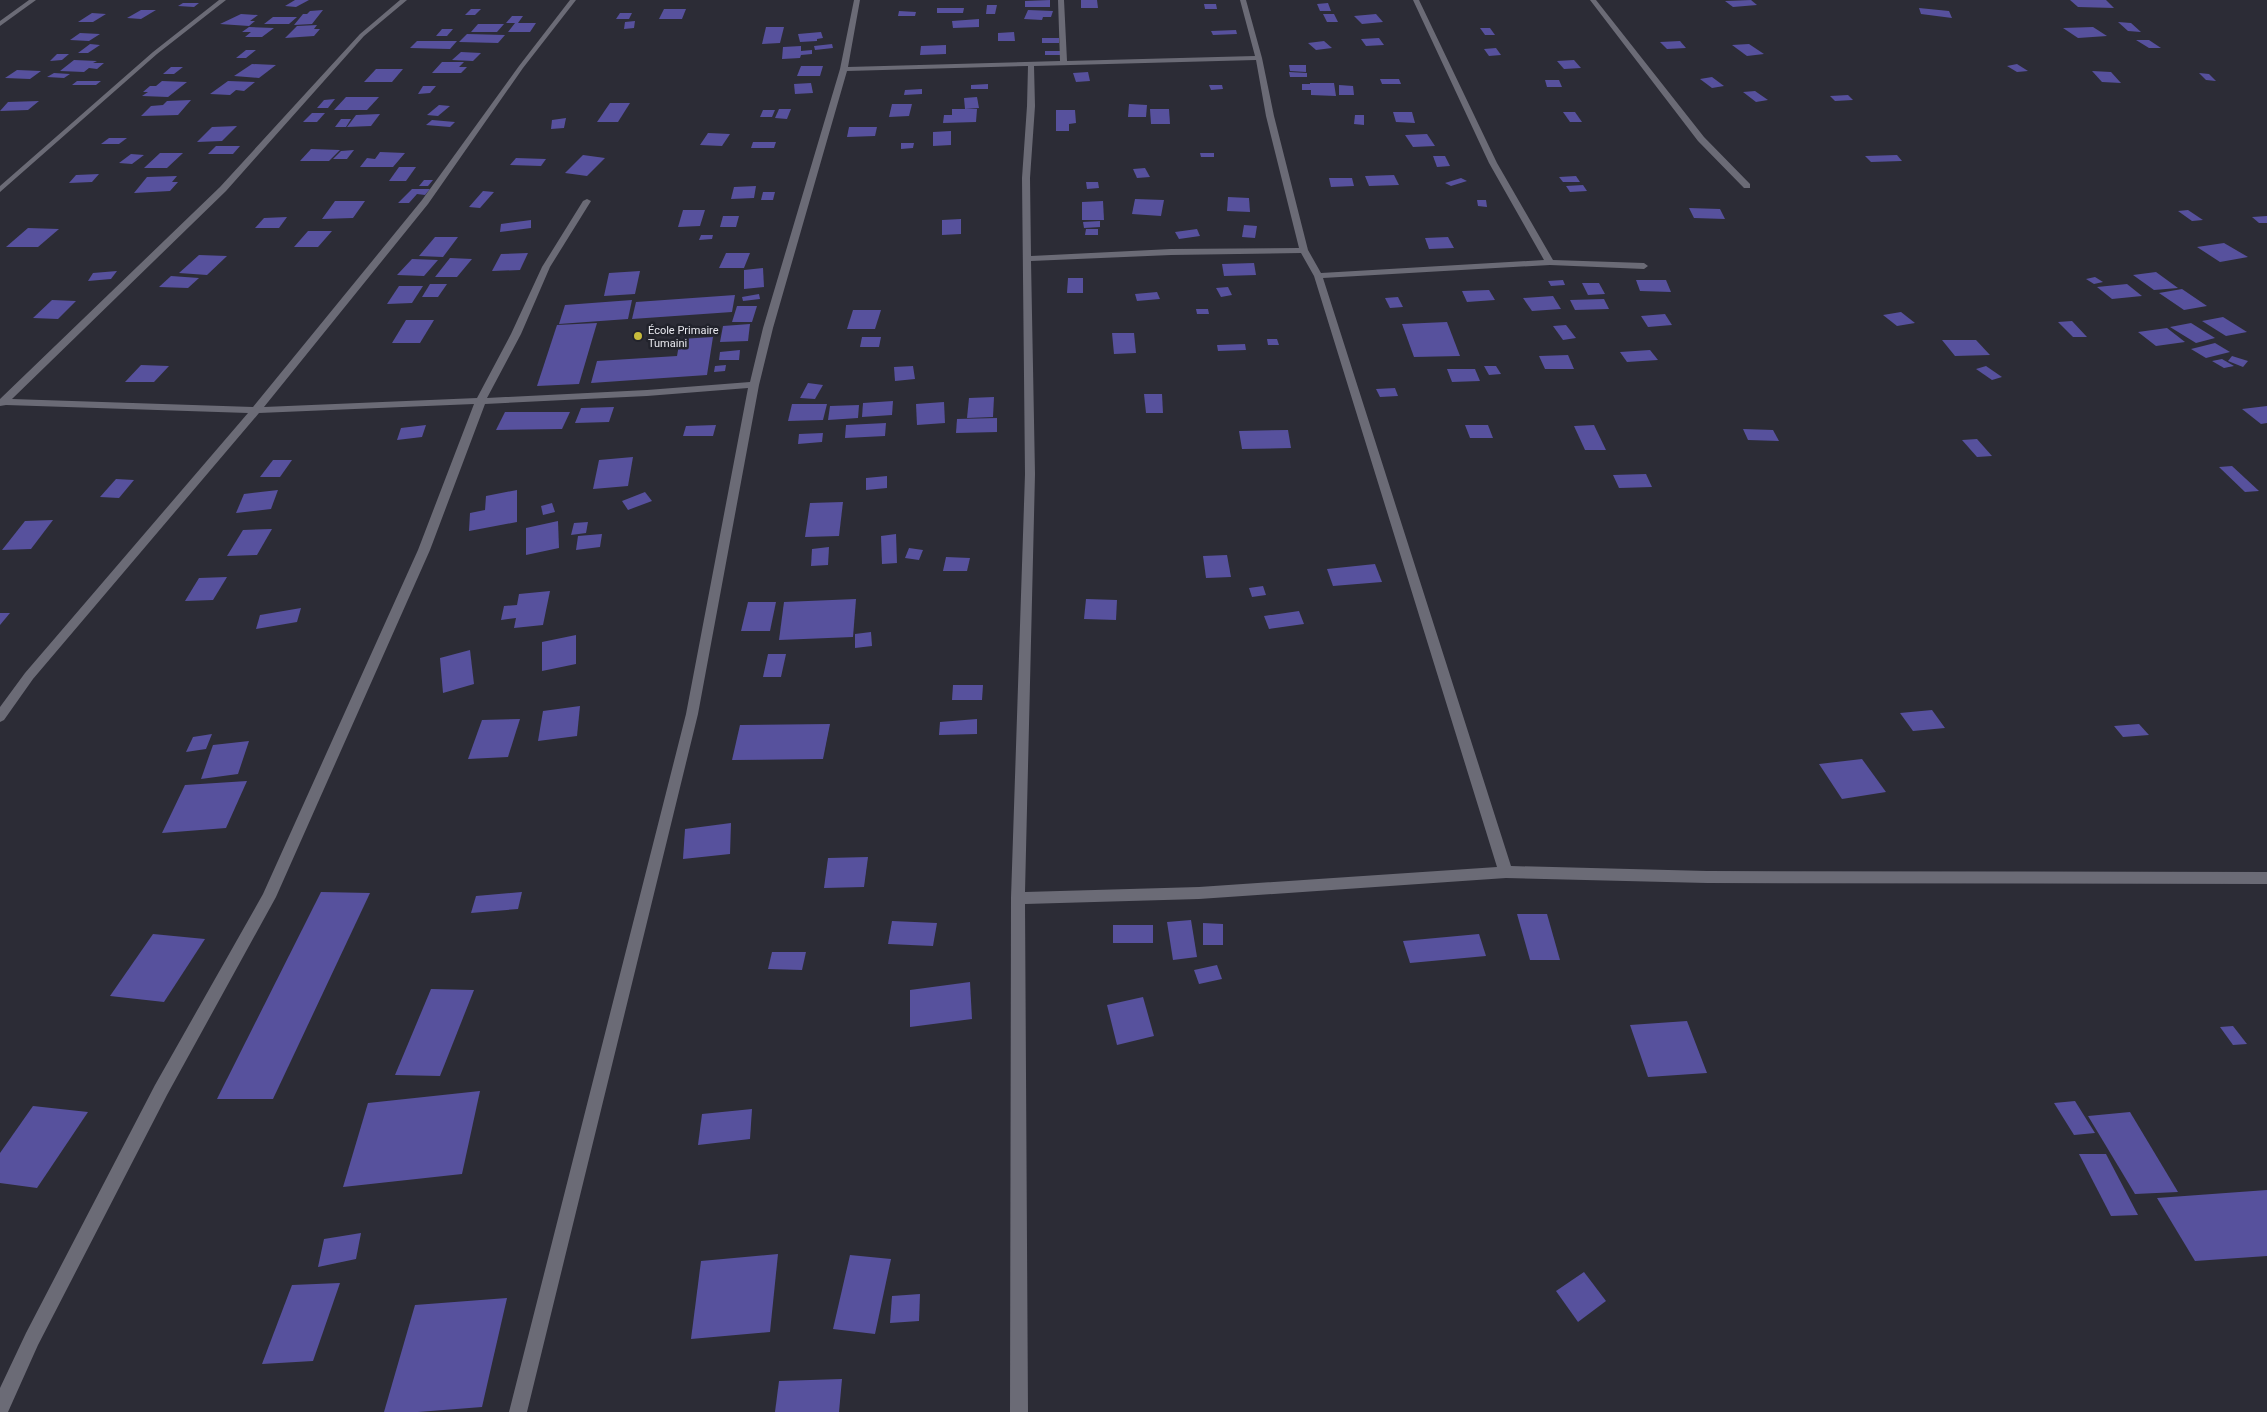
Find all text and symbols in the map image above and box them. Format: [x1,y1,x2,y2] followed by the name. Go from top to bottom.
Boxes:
[648,324,719,350] place label: École Primaire Tumaini
[632,330,644,342] marker: École Primaire Tumaini

